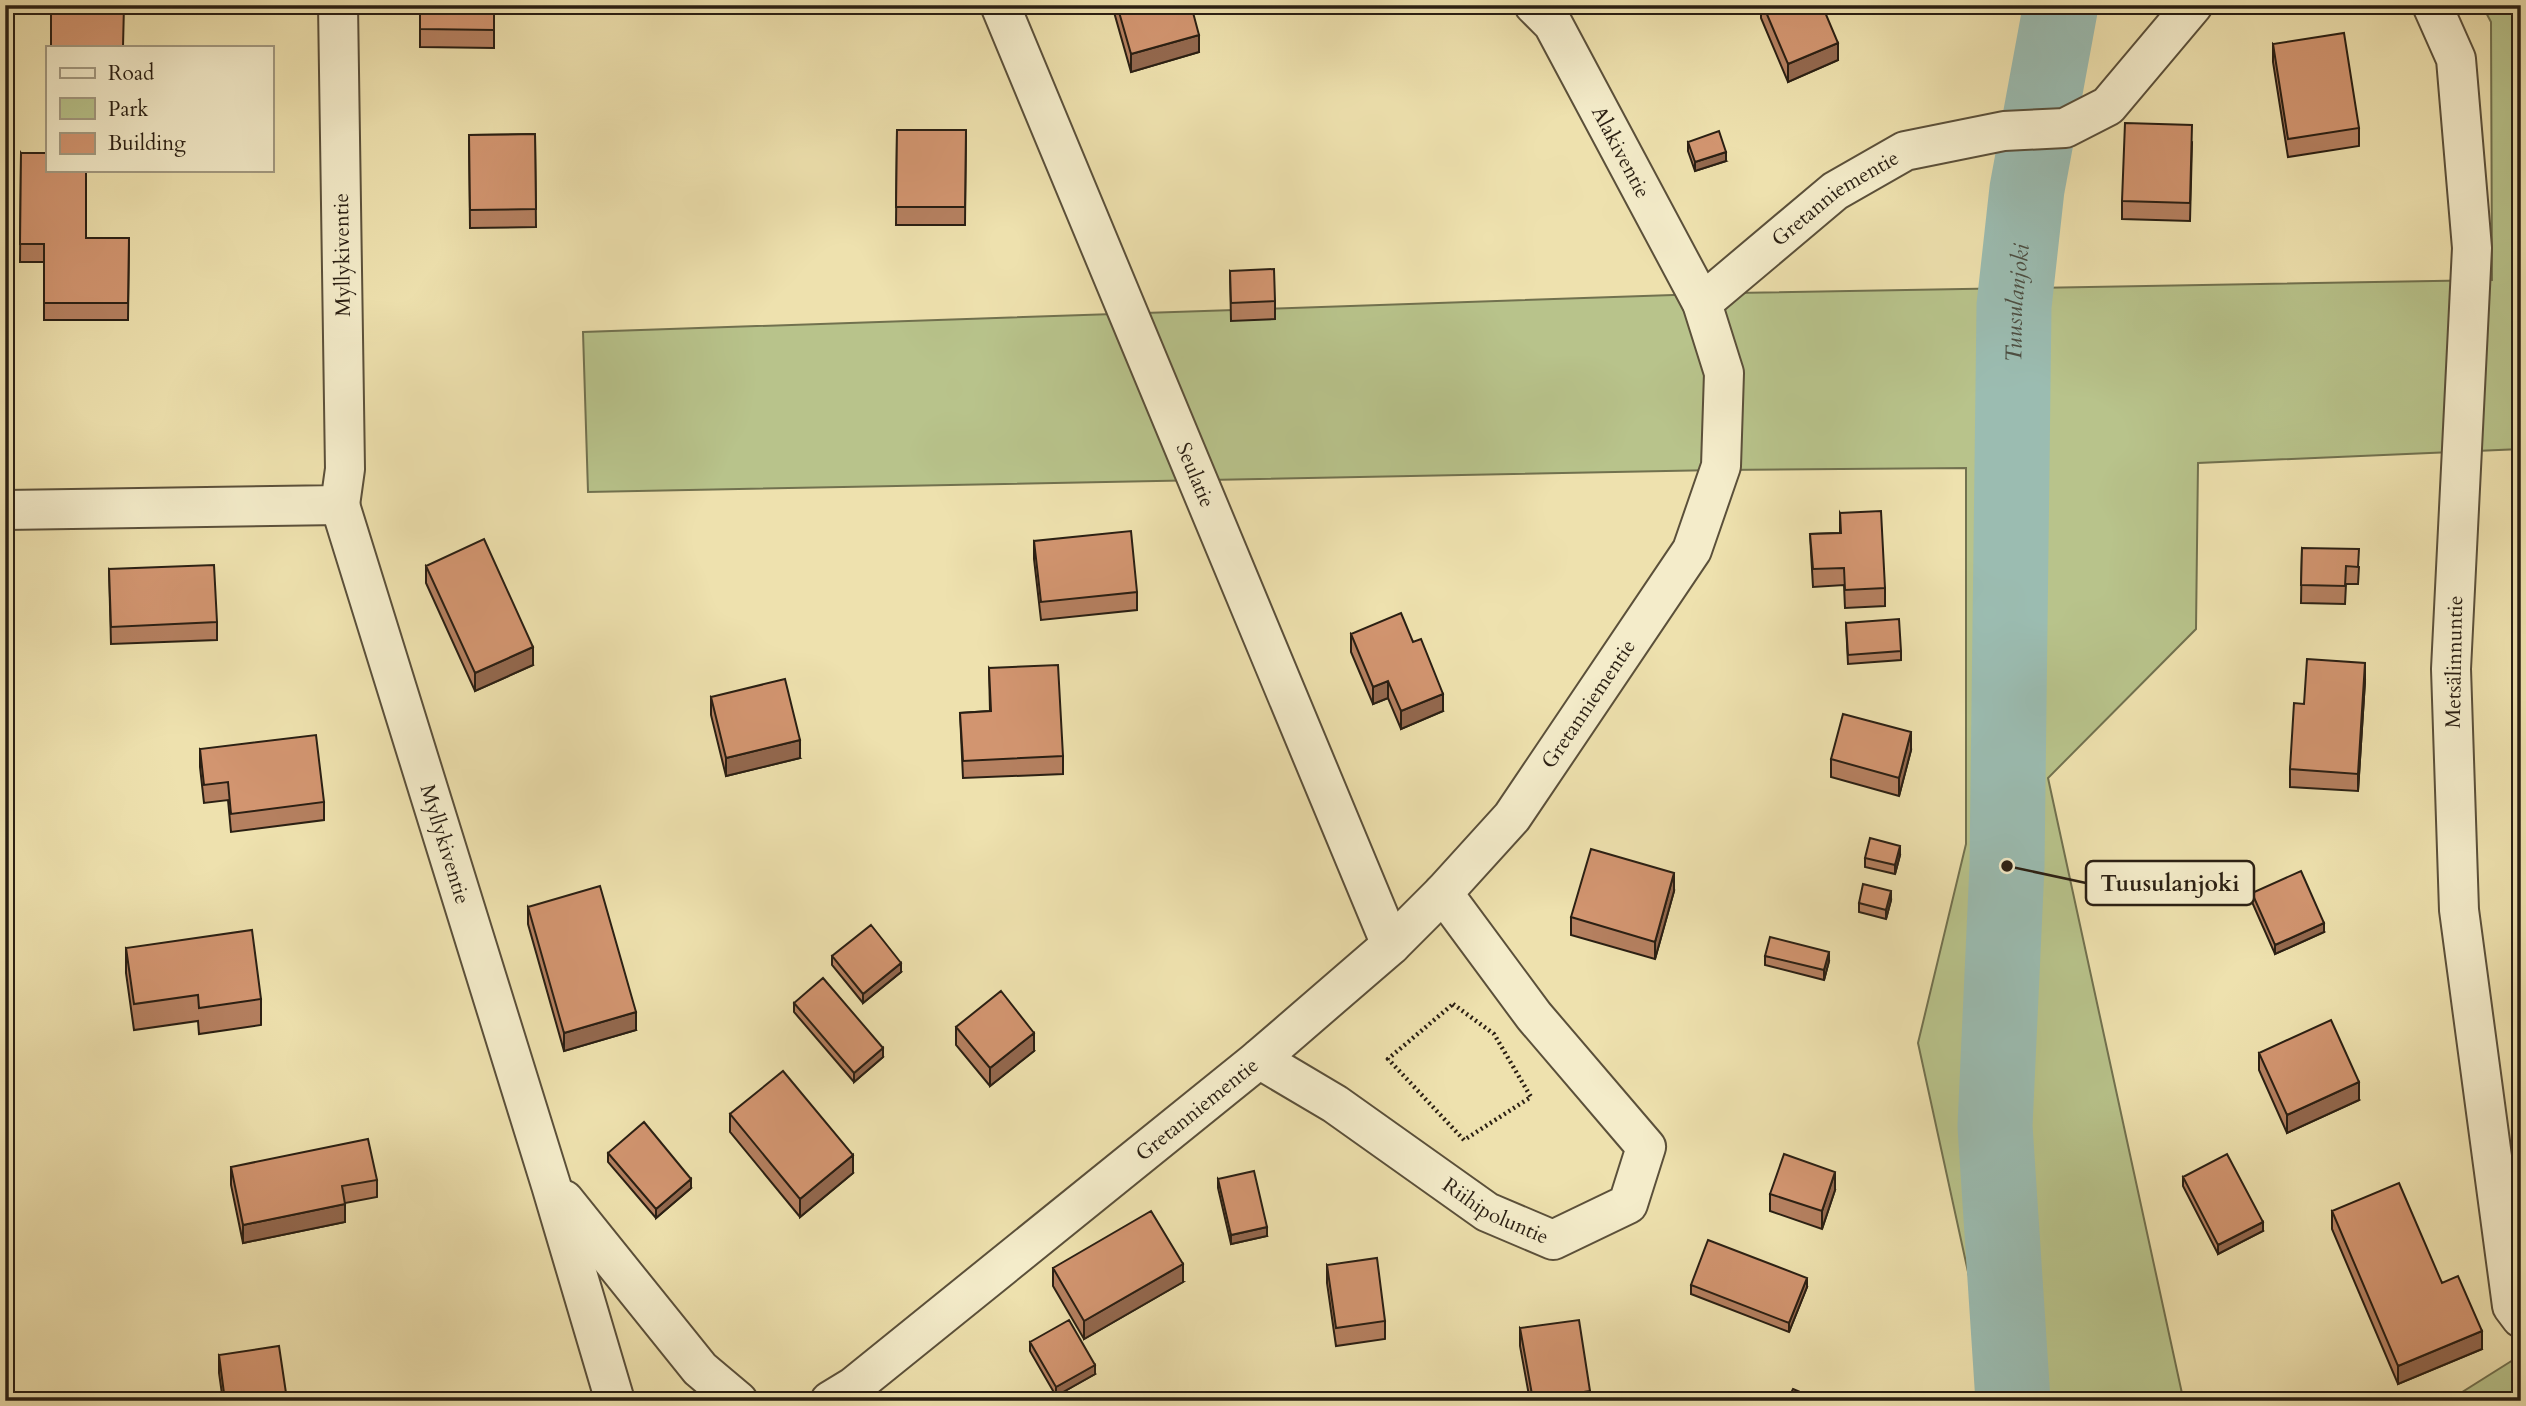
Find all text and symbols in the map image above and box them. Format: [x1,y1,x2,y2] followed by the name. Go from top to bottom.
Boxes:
[46,46,273,172] legend
[108,59,154,88] text: Road
[108,95,149,124] text: Park
[1584,101,1657,203] street label: Alakiventie
[108,129,186,158] text: Building
[1766,143,1904,253] street label: Gretanniementie
[327,193,358,317] street label: Myllykiventie
[1998,241,2037,363] water label: Tuusulanjoki
[1169,438,1221,512] street label: Seulatie
[2439,595,2470,729] street label: Metsälinnuntie
[1535,634,1643,774] street label: Gretanniementie
[412,781,477,908] street label: Myllykiventie
[2086,861,2254,905] callout: Tuusulanjoki
[2100,868,2240,899] text: Tuusulanjoki
[1130,1051,1265,1168] street label: Gretanniementie
[1436,1171,1553,1252] street label: Riihipoluntie

